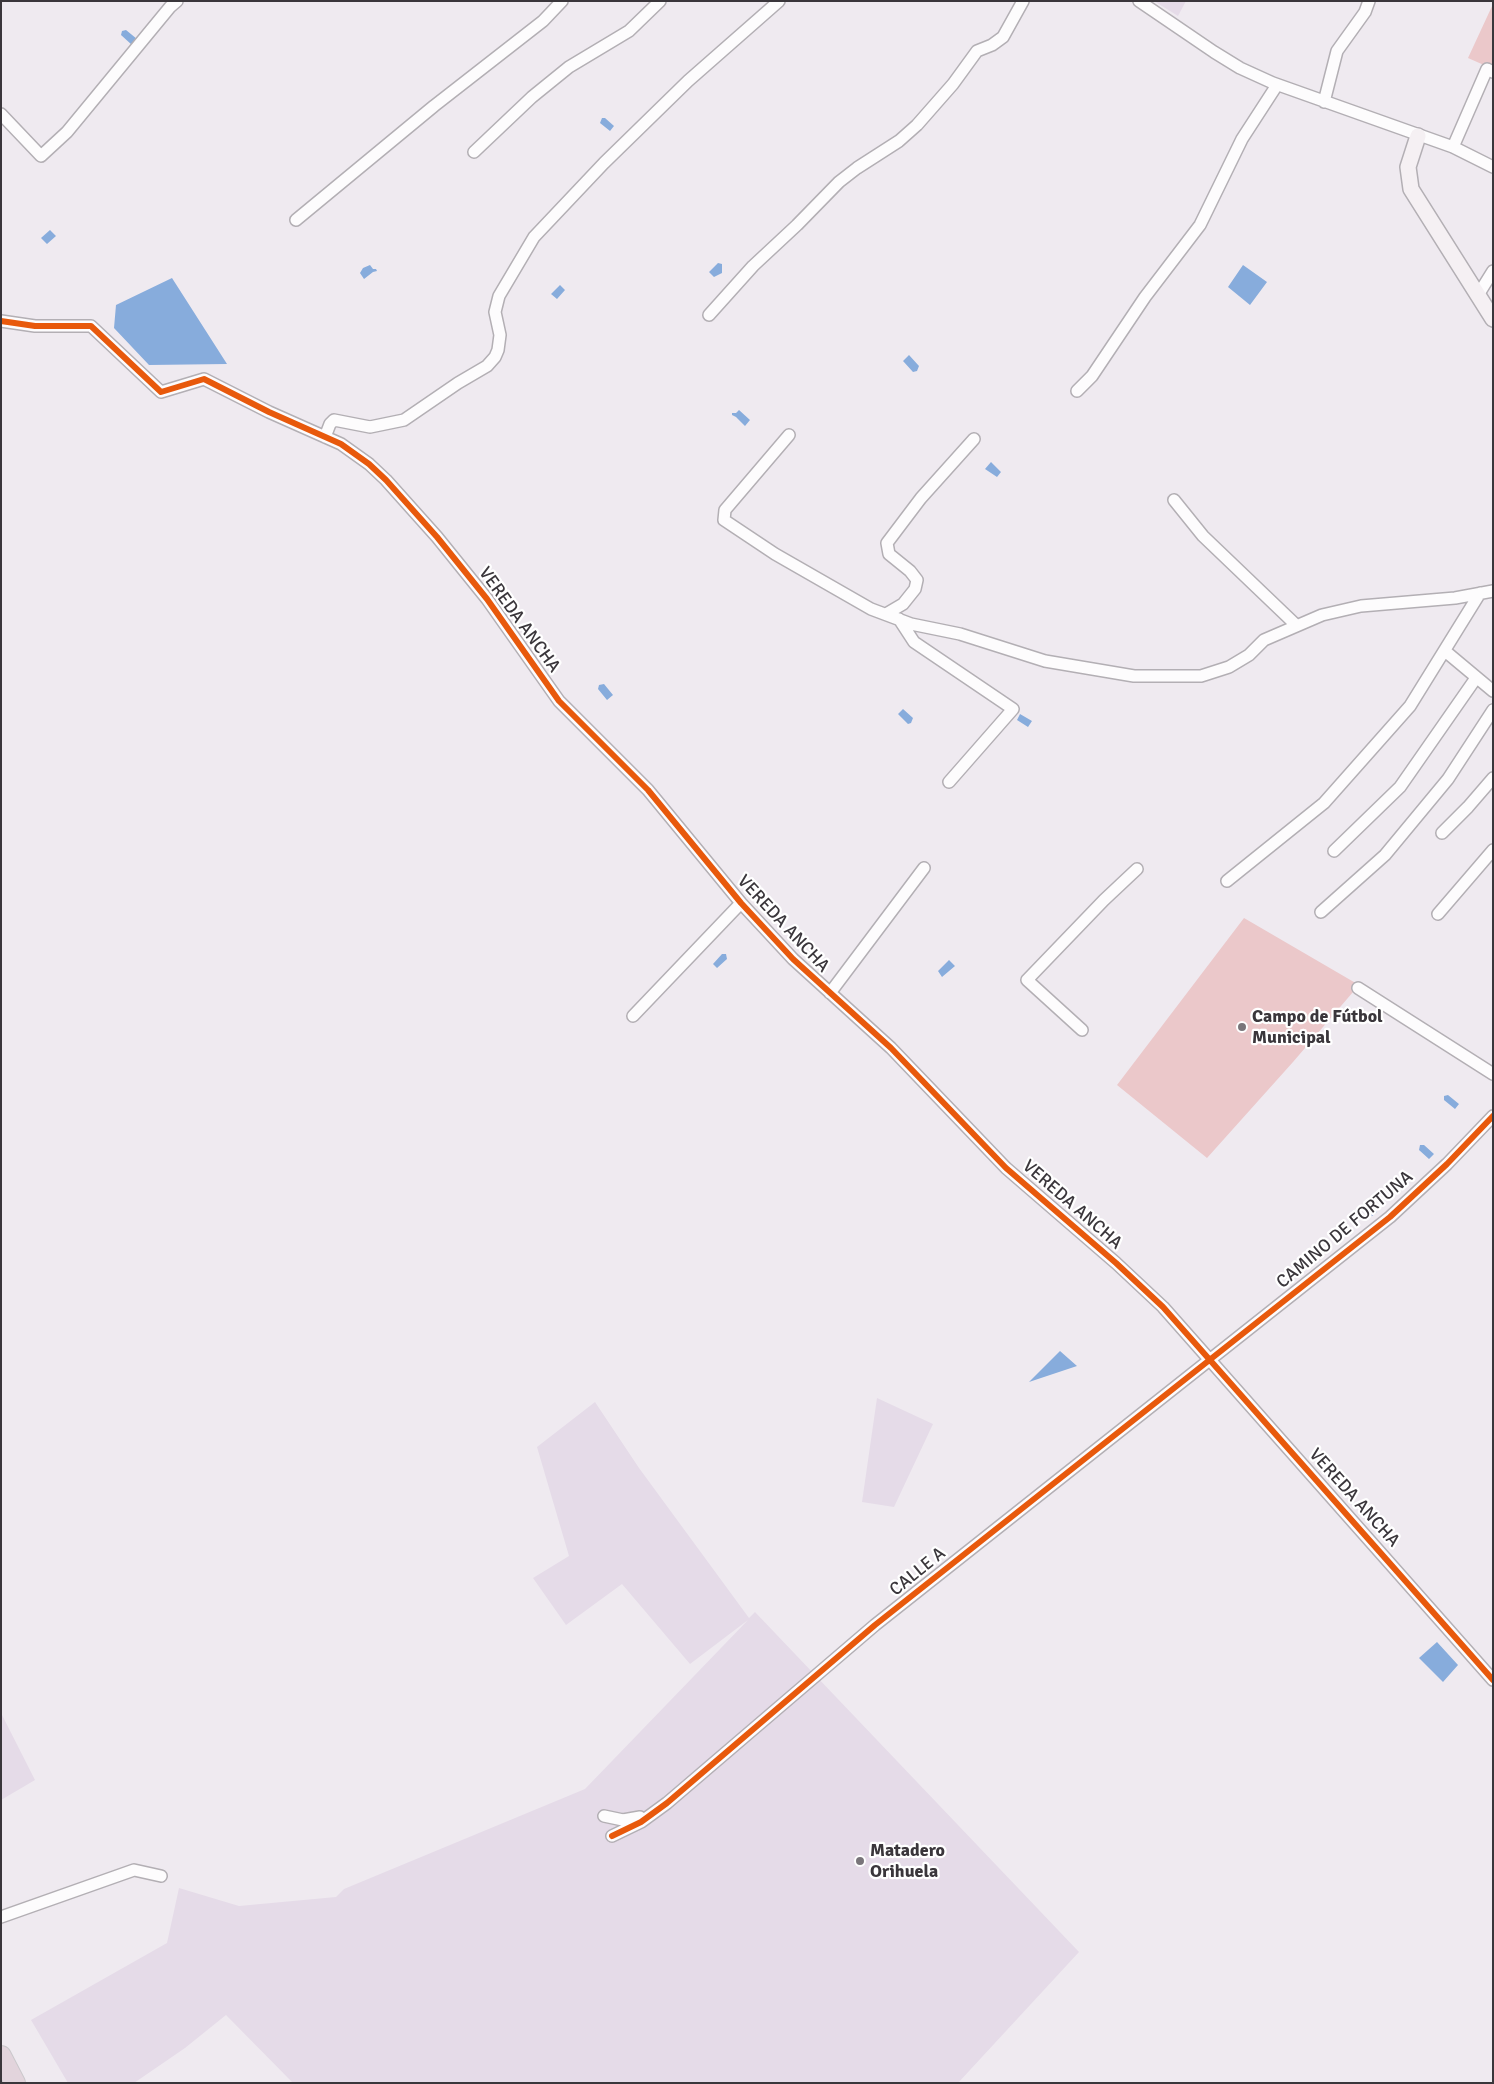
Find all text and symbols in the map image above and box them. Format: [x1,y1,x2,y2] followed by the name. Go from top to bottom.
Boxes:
[473,563,565,677] street label: VEREDA ANCHA
[732,871,834,977] street label: VEREDA ANCHA
[1252,1006,1383,1048] place label: Campo de Fútbol Municipal
[1236,1021,1248,1033] marker: Campo de Fútbol Municipal
[1018,1156,1126,1254] street label: VEREDA ANCHA
[1272,1167,1418,1293] street label: CAMINO DE FORTUNA
[1304,1444,1404,1552] street label: VEREDA ANCHA
[886,1543,950,1601] street label: CALLE A
[870,1840,945,1882] place label: Matadero Orihuela
[854,1855,866,1867] marker: Matadero Orihuela

